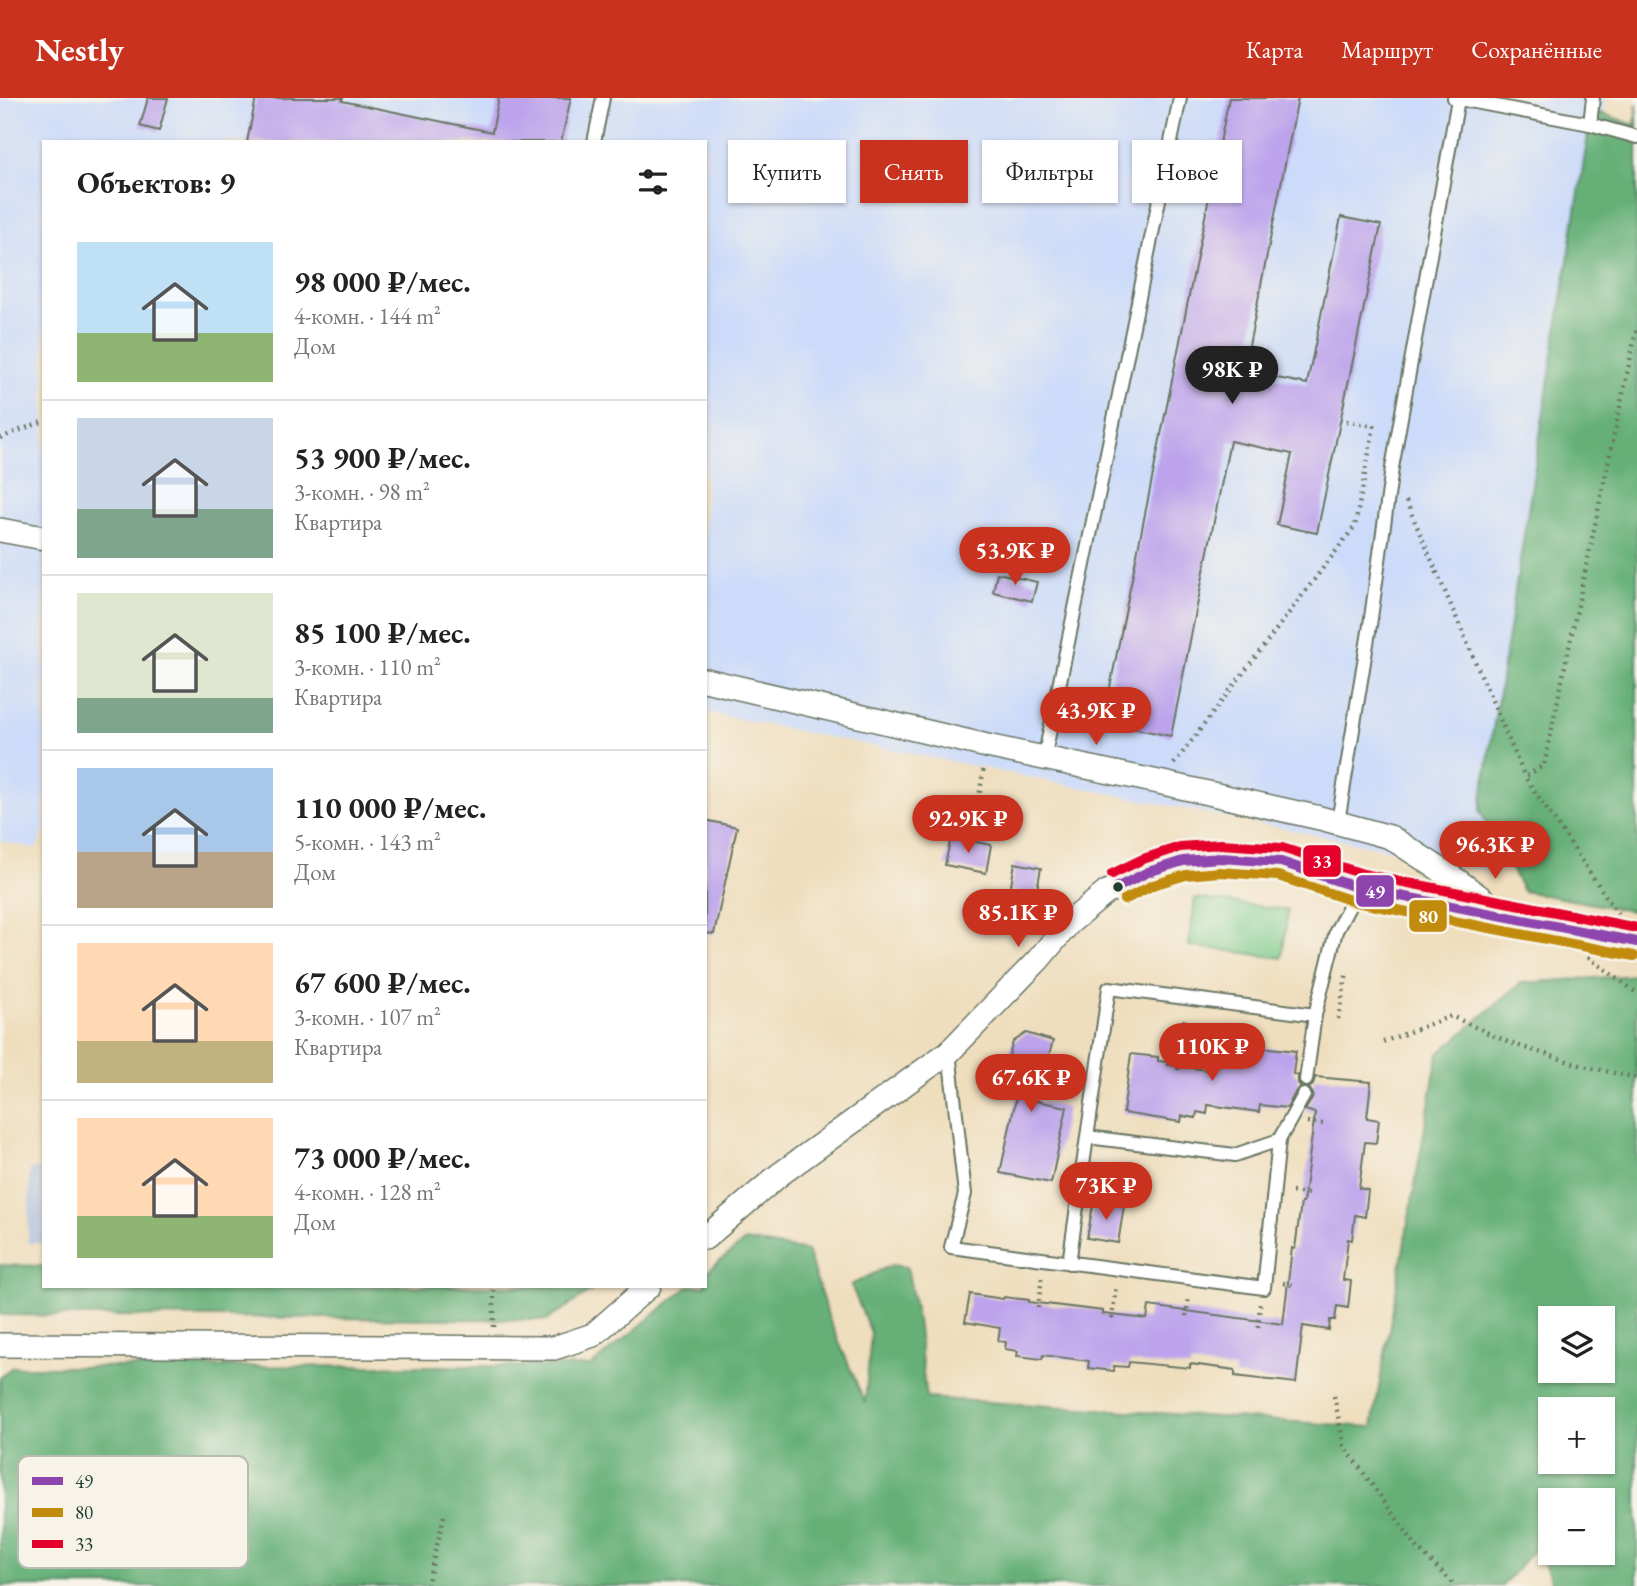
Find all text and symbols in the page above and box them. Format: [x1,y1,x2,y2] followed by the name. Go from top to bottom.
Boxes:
[35,28,124,71] text: Nestly
[1246,34,1303,65] text: Карта
[1341,34,1433,65] text: Маршрут
[1471,34,1602,65] text: Сохранённые
[728,140,846,203] chip: Купить
[860,140,968,203] chip: Снять
[982,140,1118,203] chip: Фильтры
[1132,140,1242,203] chip: Новое
[77,163,235,202] text: Объектов: 9
[634,163,672,201] icon: filters
[294,262,471,301] text: 98 000 ₽/мес.
[133,270,217,354] icon: home
[294,301,441,331] text: 4-комн. · 144 m²
[294,331,336,361] text: Дом
[1183,346,1281,406] pin: 98K ₽
[1201,354,1263,384] text: 98K ₽
[294,438,471,477] text: 53 900 ₽/мес.
[133,446,217,530] icon: home
[294,477,430,507] text: 3-комн. · 98 m²
[294,507,382,537] text: Квартира
[950,528,1080,587] pin: 53.9K ₽
[975,535,1055,565] text: 53.9K ₽
[294,613,471,652] text: 85 100 ₽/мес.
[133,621,217,705] icon: home
[294,652,441,682] text: 3-комн. · 110 m²
[294,682,382,712] text: Квартира
[1031,688,1161,747] pin: 43.9K ₽
[1056,695,1136,725] text: 43.9K ₽
[294,788,487,827] text: 110 000 ₽/мес.
[133,796,217,880] icon: home
[903,796,1033,855] pin: 92.9K ₽
[928,803,1008,833] text: 92.9K ₽
[1430,822,1560,881] pin: 96.3K ₽
[294,827,441,857] text: 5-комн. · 143 m²
[1455,829,1535,859] text: 96.3K ₽
[1302,844,1342,878] line badge: 33
[1312,849,1332,874] text: 33
[294,857,336,887] text: Дом
[1355,874,1395,908] line badge: 49
[1365,879,1385,904] text: 49
[1111,880,1125,894] unlabelled marker
[953,890,1083,949] pin: 85.1K ₽
[978,897,1058,927] text: 85.1K ₽
[1408,899,1448,933] line badge: 80
[1418,904,1438,929] text: 80
[294,963,471,1002] text: 67 600 ₽/мес.
[133,971,217,1055] icon: home
[294,1002,441,1032] text: 3-комн. · 107 m²
[1155,1024,1269,1083] pin: 110K ₽
[1175,1031,1249,1061] text: 110K ₽
[294,1032,382,1062] text: Квартира
[966,1054,1096,1114] pin: 67.6K ₽
[991,1062,1071,1092] text: 67.6K ₽
[294,1138,471,1177] text: 73 000 ₽/мес.
[133,1146,217,1230] icon: home
[1057,1162,1155,1222] pin: 73K ₽
[1075,1170,1137,1200] text: 73K ₽
[294,1177,441,1207] text: 4-комн. · 128 m²
[294,1207,336,1237] text: Дом
[1538,1306,1615,1565] map controls
[1538,1306,1615,1383] button: layers
[1538,1397,1615,1474] button: +
[18,1456,248,1568] legend
[75,1469,93,1494] text: 49
[1538,1488,1615,1565] button: −
[75,1500,93,1525] text: 80
[75,1532,93,1557] text: 33

